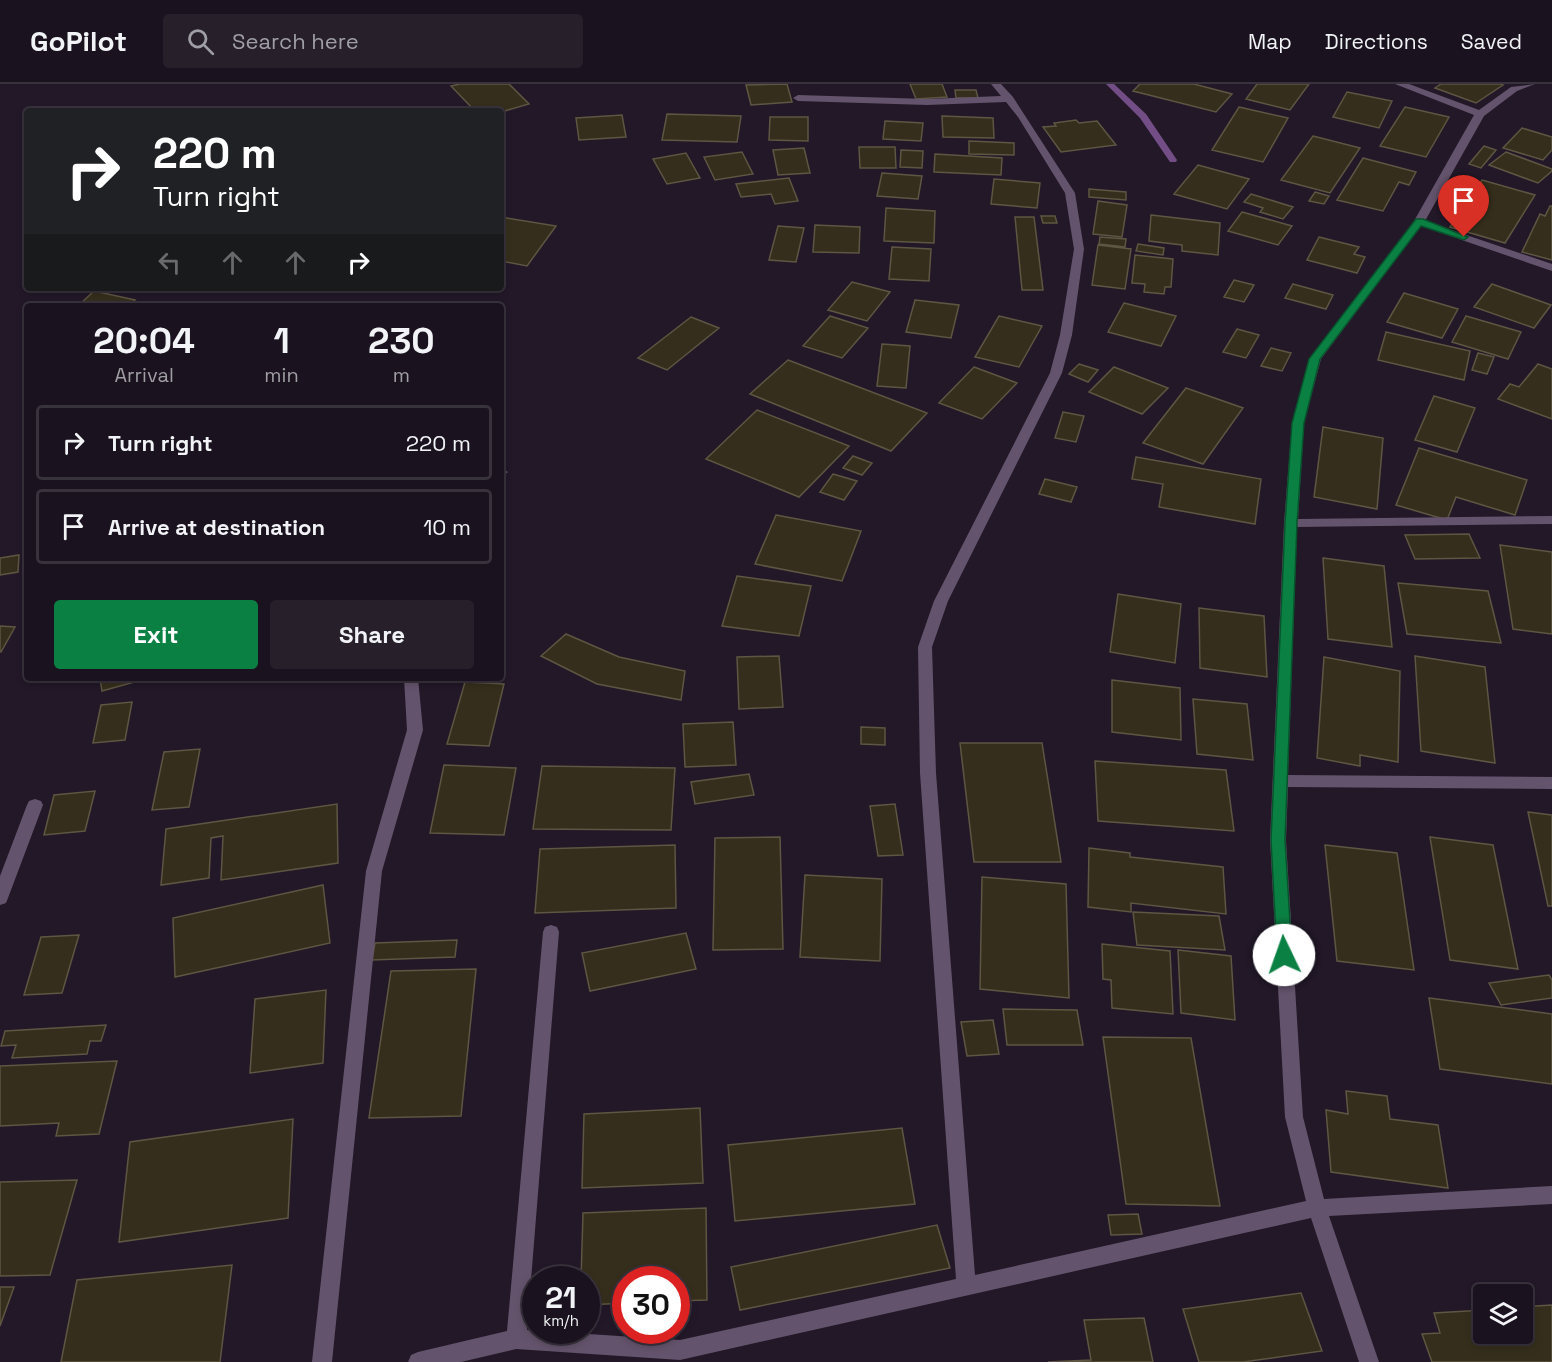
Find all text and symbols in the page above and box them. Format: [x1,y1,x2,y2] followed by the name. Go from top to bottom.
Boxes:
[163,14,583,68] search box
[30,23,127,59] text: GoPilot
[184,25,217,58] icon: search
[232,27,359,55] text: Search here
[1248,28,1292,55] text: Map
[1325,28,1428,55] text: Directions
[1461,28,1522,55] text: Saved
[153,127,277,180] text: 220 m
[54,132,132,210] icon: right
[1438,175,1489,237] pin
[153,179,280,214] text: Turn right
[1447,184,1480,217] icon: arrive
[153,246,186,279] icon: left
[216,246,249,279] icon: ahead
[279,246,312,279] icon: ahead
[342,246,375,279] icon: right
[93,318,195,364] text: 20:04
[273,318,290,364] text: 1
[368,318,435,364] text: 230
[114,362,174,388] text: Arrival
[264,362,299,388] text: min
[393,362,410,388] text: m
[57,426,90,459] icon: right
[108,429,213,457] text: Turn right
[406,429,471,457] text: 220 m
[57,510,90,543] icon: arrive
[108,513,325,541] text: Arrive at destination
[423,513,471,541] text: 10 m
[54,600,258,669] button: Exit
[270,600,474,669] button: Share
[1252,923,1316,987] position arrow
[612,1266,690,1344] speed limit sign: 30
[545,1278,577,1317] text: 21
[1473,1284,1533,1344] map controls
[1473,1284,1533,1344] button: layers
[543,1311,579,1330] text: km/h

